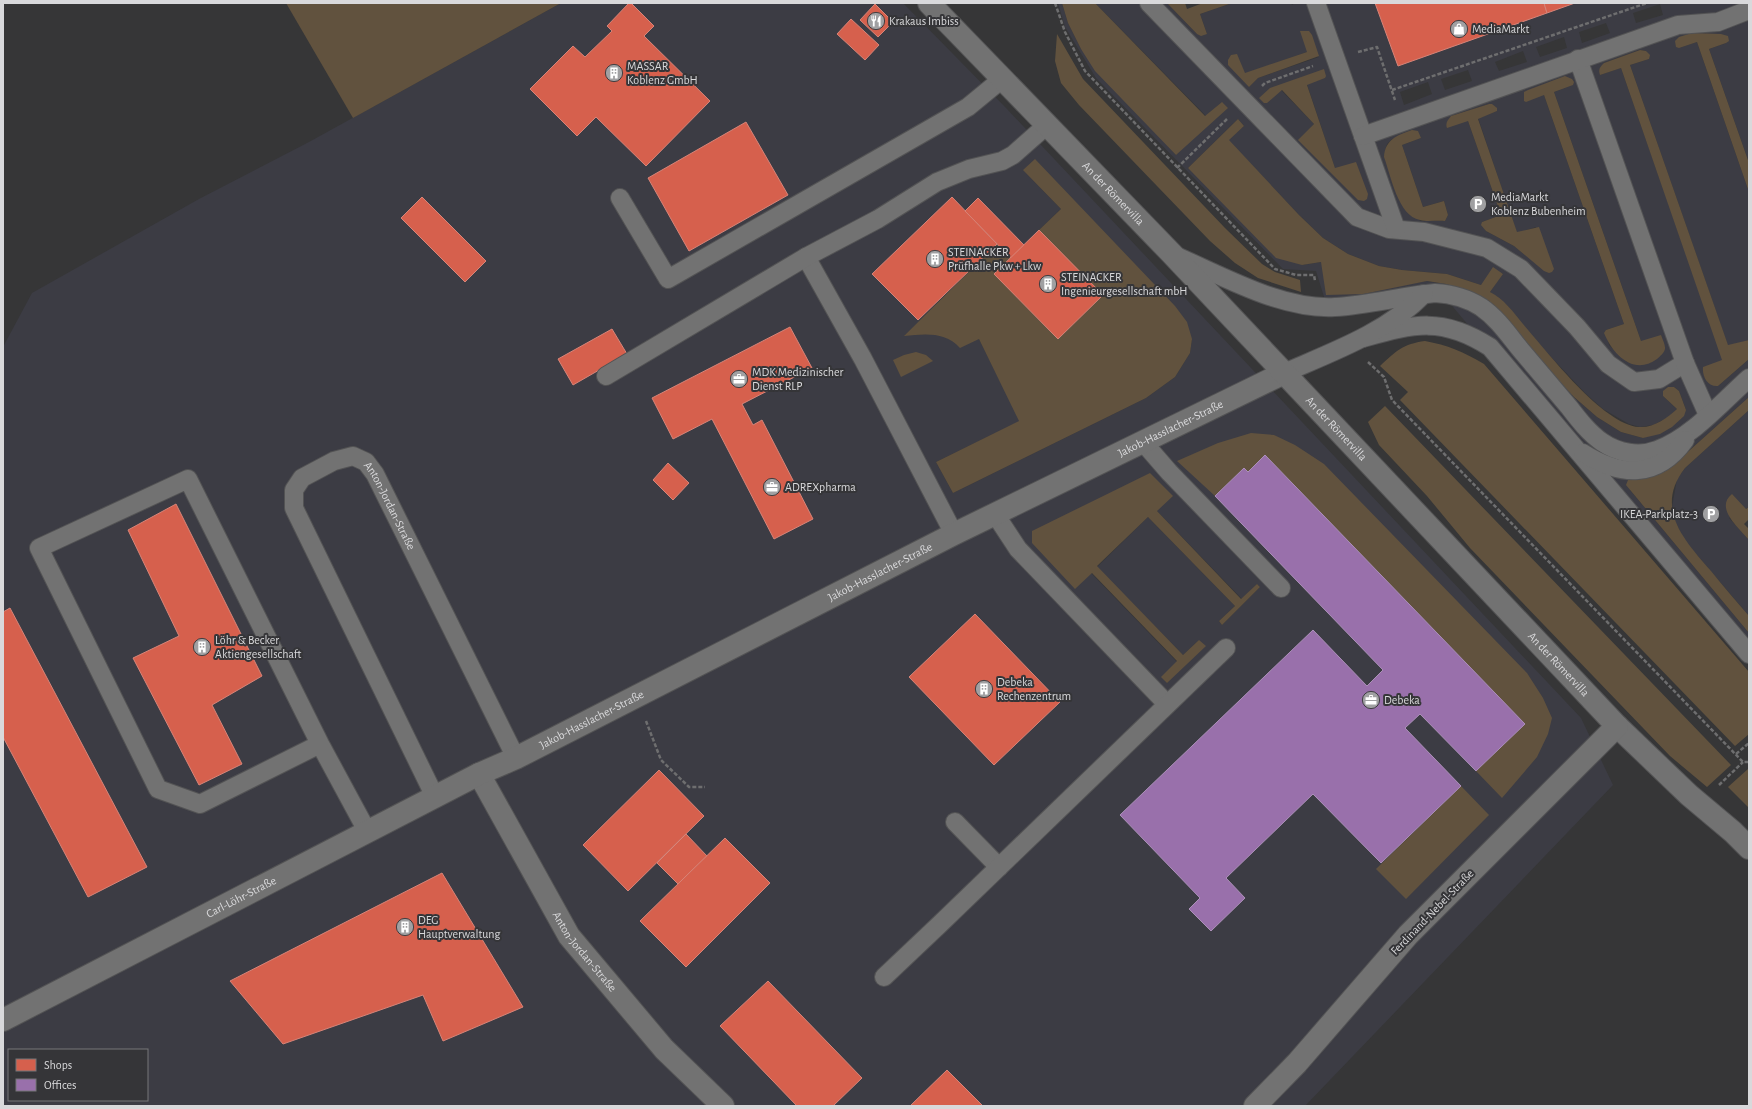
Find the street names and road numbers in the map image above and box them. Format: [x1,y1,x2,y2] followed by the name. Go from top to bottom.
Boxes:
[1080,159,1147,228] street label: An der Römervilla
[1303,394,1370,463] street label: An der Römervilla
[1116,398,1225,459] street label: Jakob-Hasslacher-Straße
[362,459,418,552] street label: Anton-Jordan-Straße
[826,540,934,603] street label: Jakob-Hasslacher-Straße
[1526,630,1592,699] street label: An der Römervilla
[538,688,646,751] street label: Jakob-Hasslacher-Straße
[1388,867,1476,957] street label: Ferdinand-Nebel-Straße
[204,874,278,920] street label: Carl-Löhr-Straße
[551,909,619,994] street label: Anton-Jordan-Straße

